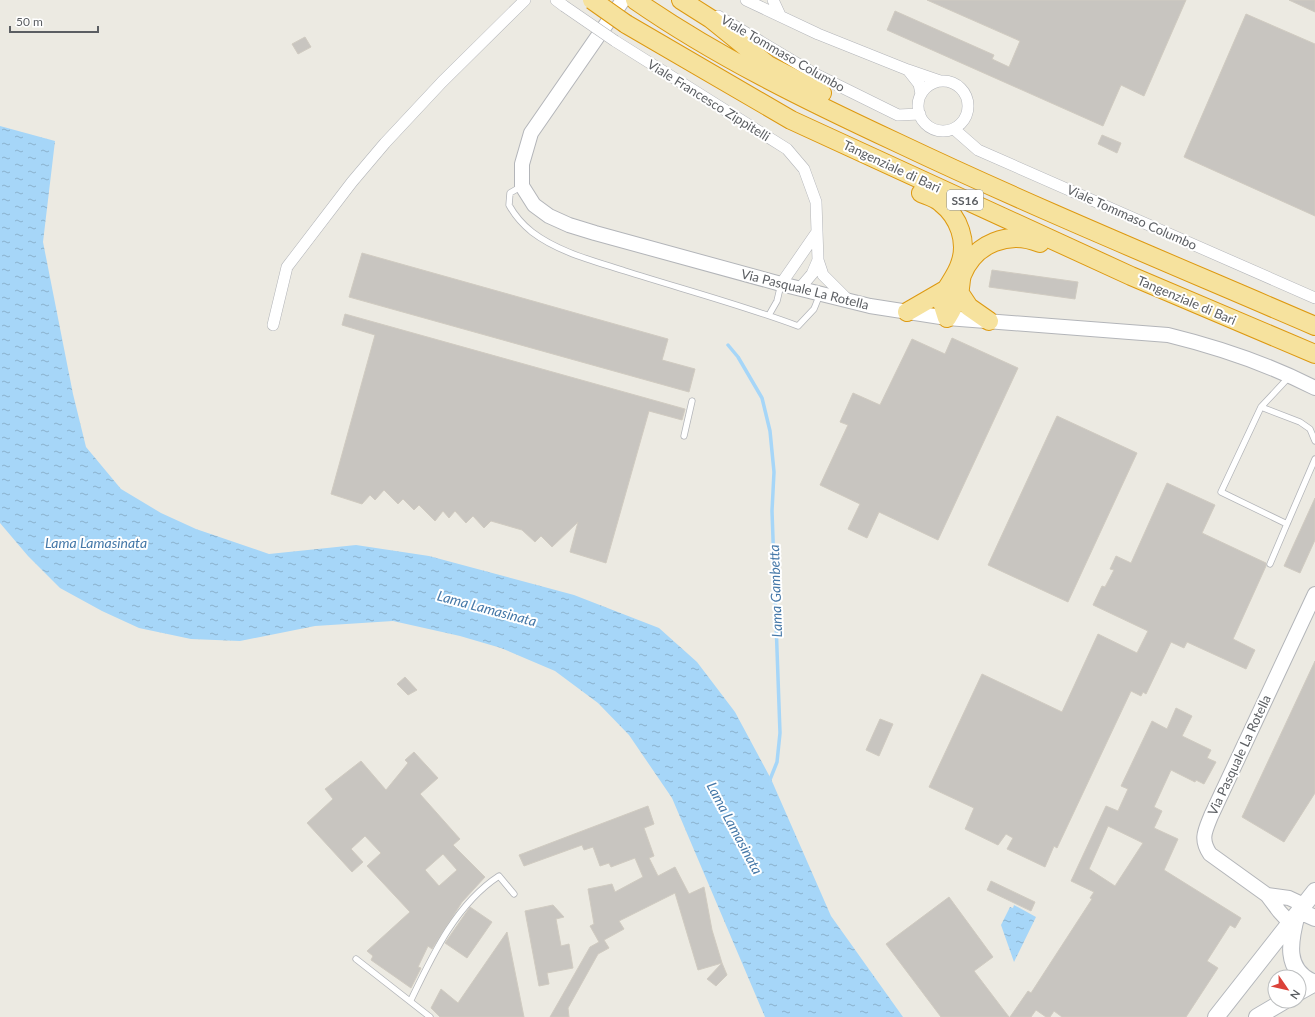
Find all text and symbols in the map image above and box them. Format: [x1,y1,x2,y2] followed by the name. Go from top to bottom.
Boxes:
[10,8,98,34] scale bar
[718,11,848,95] street label: Viale Tommaso Columbo
[16,14,43,29] text: 50 m
[645,56,773,144] street label: Viale Francesco Zippitelli
[841,136,943,196] street label: Tangenziale di Bari
[1065,181,1199,253] street label: Viale Tommaso Columbo
[947,190,983,210] road number: SS16
[739,265,871,313] street label: Via Pasquale La Rotella
[1135,272,1239,328] street label: Tangenziale di Bari
[45,534,147,551] water label: Lama Lamasinata
[765,544,785,638] water label: Lama Gambetta
[435,587,539,629] water label: Lama Lamasinata
[1204,692,1274,818] street label: Via Pasquale La Rotella
[704,779,766,877] water label: Lama Lamasinata
[1267,969,1307,1009] north arrow
[1288,988,1303,1002] text: N

